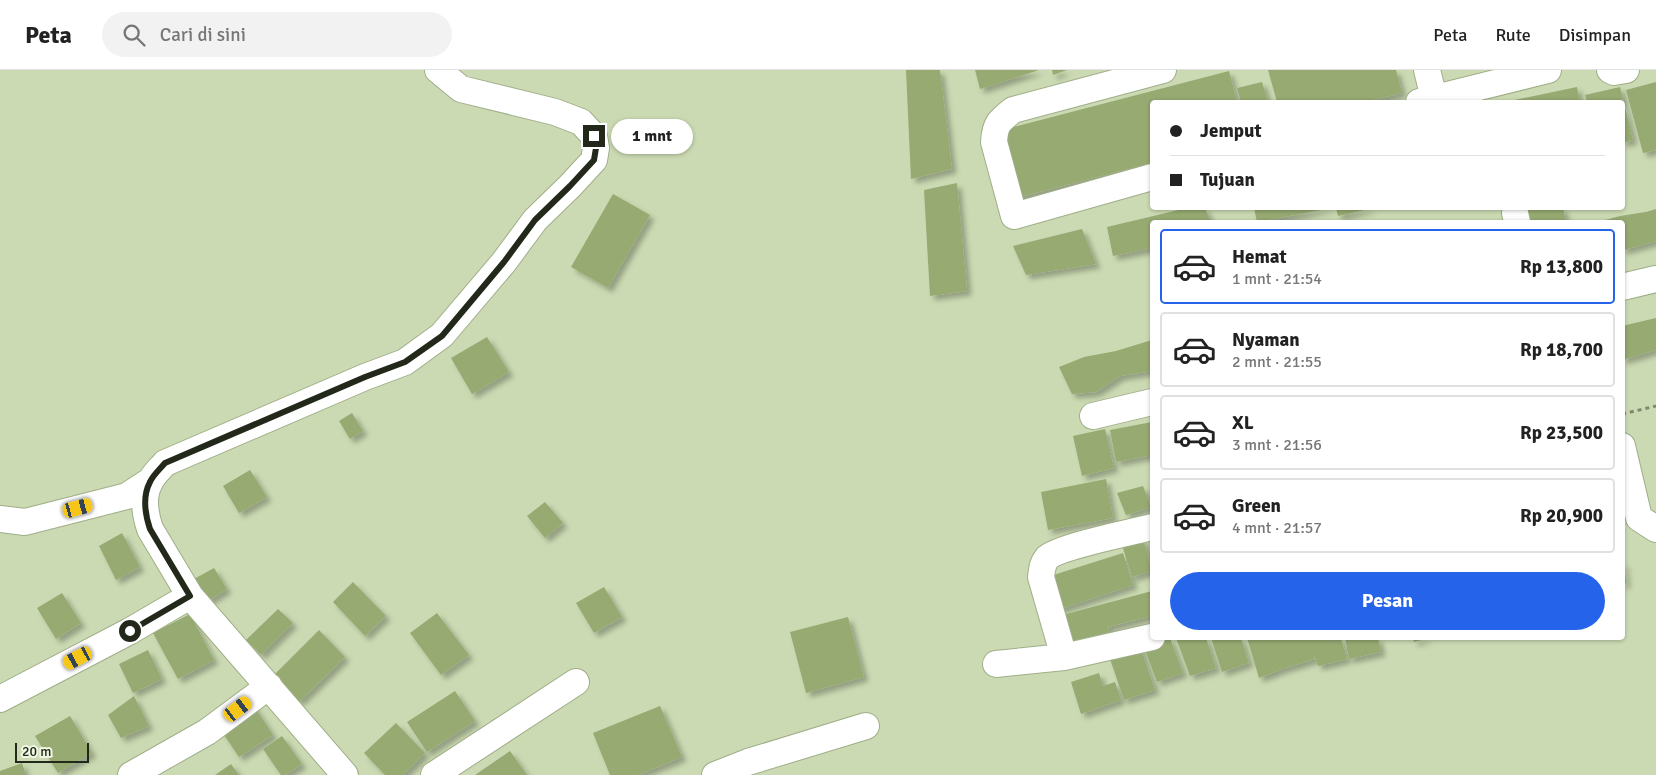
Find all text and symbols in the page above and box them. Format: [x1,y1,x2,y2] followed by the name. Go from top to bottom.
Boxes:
[102,12,452,57] search box
[25,20,72,50] text: Peta
[120,21,148,49] icon: search
[160,23,246,47] text: Cari di sini
[1433,24,1467,46] text: Peta
[1495,24,1531,46] text: Rute
[1559,24,1631,46] text: Disimpan
[612,118,694,154] callout: 1 mnt
[1200,119,1262,143] text: Jemput
[583,125,605,147] route end
[632,126,672,146] text: 1 mnt
[1200,168,1255,192] text: Tujuan
[1172,244,1217,289] icon: car
[1232,245,1287,269] text: Hemat
[1520,255,1603,279] text: Rp 13,800
[1232,269,1322,289] text: 1 mnt · 21:54
[1172,327,1217,372] icon: car
[1232,328,1300,352] text: Nyaman
[1520,338,1603,362] text: Rp 18,700
[1232,352,1322,372] text: 2 mnt · 21:55
[1172,410,1217,455] icon: car
[1232,411,1254,435] text: XL
[1520,421,1603,445] text: Rp 23,500
[1232,435,1322,455] text: 3 mnt · 21:56
[1172,493,1217,538] icon: car
[1232,494,1281,518] text: Green
[61,497,94,519] car
[1520,504,1603,528] text: Rp 20,900
[1232,518,1322,538] text: 4 mnt · 21:57
[1170,572,1605,630] button: Pesan
[119,620,141,642] route start
[61,644,94,672] car
[221,694,254,724] car
[15,740,89,763] scale bar
[22,743,51,760] text: 20 m

